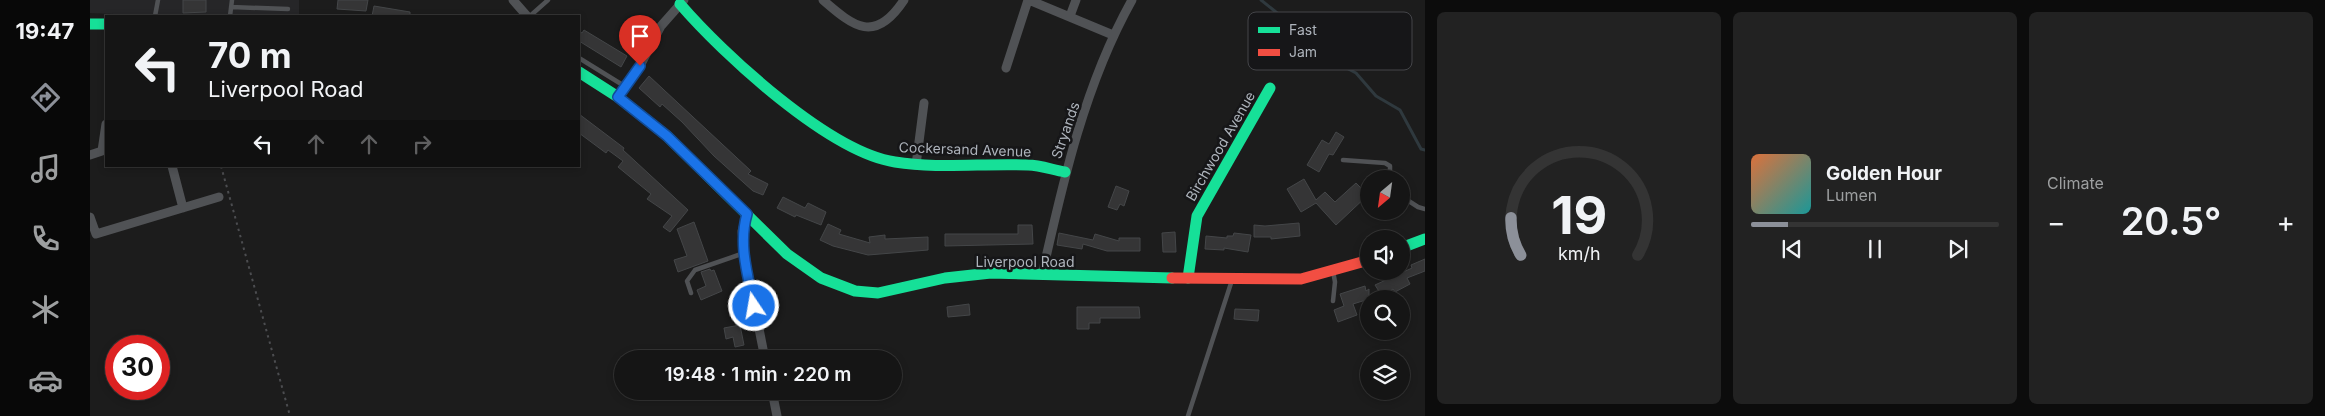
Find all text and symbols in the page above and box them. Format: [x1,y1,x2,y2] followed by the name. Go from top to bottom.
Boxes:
[1248,12,1412,70] legend
[619,15,661,66] pin
[16,18,74,44] text: 19:47
[1289,21,1317,38] text: Fast
[626,22,654,50] icon: arrive
[208,34,292,76] text: 70 m
[125,35,190,100] icon: left
[1289,43,1317,60] text: Jam
[208,76,364,102] text: Liverpool Road
[28,80,63,115] icon: directions
[1182,88,1258,204] street label: Birchwood Avenue
[1047,99,1083,161] street label: Stryands
[249,130,277,158] icon: left
[302,130,330,158] icon: ahead
[355,130,383,158] icon: ahead
[408,130,436,158] icon: right
[898,138,1032,160] street label: Cockersand Avenue
[28,151,63,186] icon: music
[1826,162,1942,185] text: Golden Hour
[1360,170,1410,220] north arrow
[1360,170,1410,400] map controls
[2047,173,2104,193] text: Climate
[1551,184,1607,247] text: 19
[1826,185,1877,205] text: Lumen
[2121,198,2221,244] text: 20.5°
[2047,205,2066,239] text: −
[2276,205,2295,239] text: +
[28,221,63,256] icon: phone
[1360,230,1410,280] button: sound
[1778,235,1806,263] icon: previous
[1861,235,1889,263] icon: pause
[1944,235,1972,263] icon: next
[1558,243,1600,264] text: km/h
[975,253,1075,270] street label: Liverpool Road
[727,279,779,331] position arrow
[1360,290,1410,340] button: search
[28,292,63,327] icon: climate
[105,335,170,400] speed limit sign: 30
[1360,350,1410,400] button: layers
[28,363,63,398] icon: car
[665,363,851,386] text: 19:48 · 1 min · 220 m

